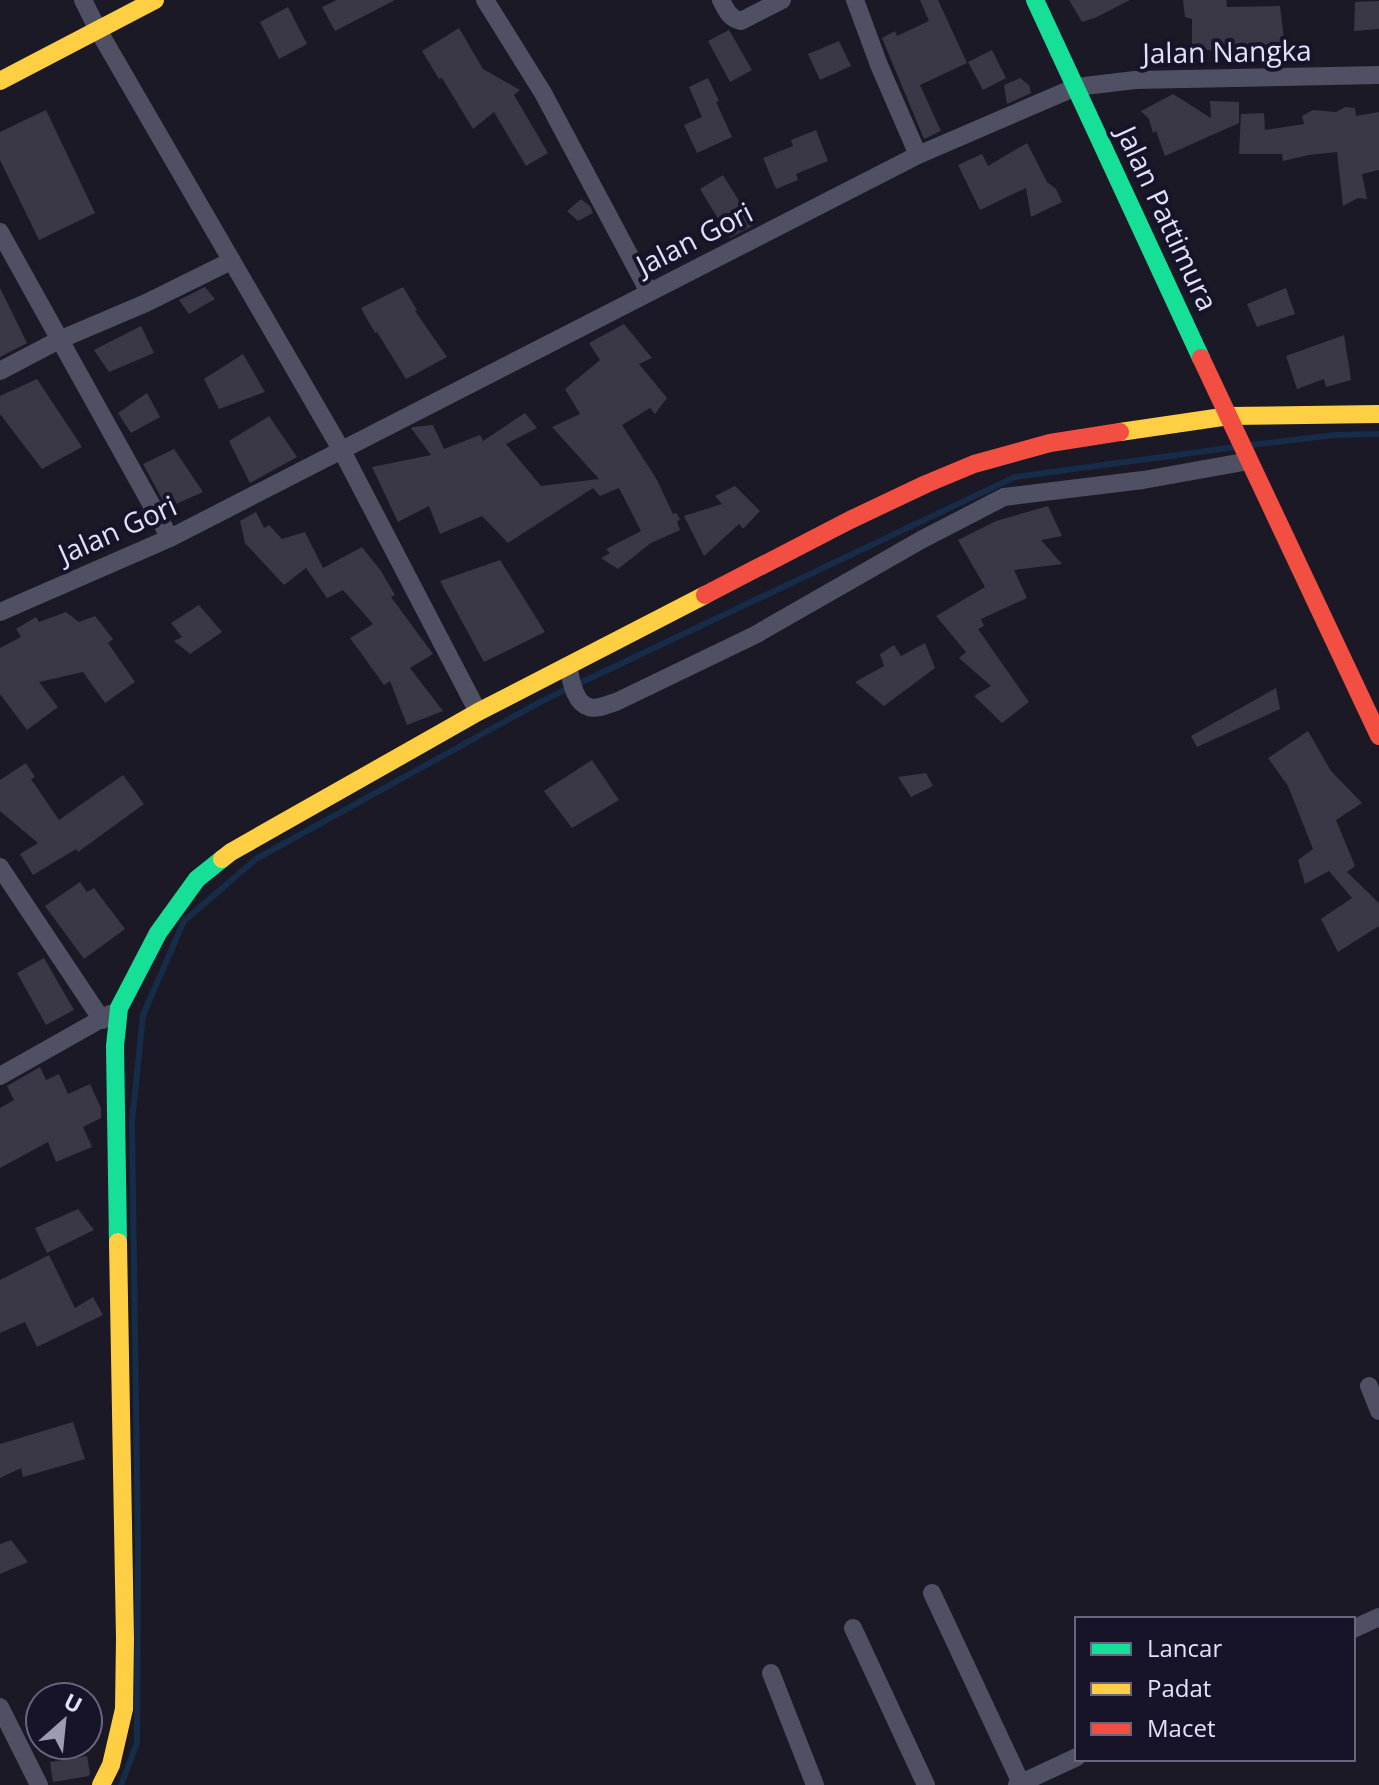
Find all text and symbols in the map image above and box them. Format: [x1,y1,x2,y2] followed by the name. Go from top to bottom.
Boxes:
[1139,31,1312,72] street label: Jalan Nangka
[1107,117,1227,317] street label: Jalan Pattimura
[627,192,759,285] street label: Jalan Gori
[49,486,182,573] street label: Jalan Gori
[1075,1617,1355,1761] legend
[1147,1631,1222,1664] text: Lancar
[1147,1671,1211,1704] text: Padat
[24,1681,104,1761] north arrow
[59,1685,88,1719] text: U
[1147,1711,1215,1744] text: Macet

